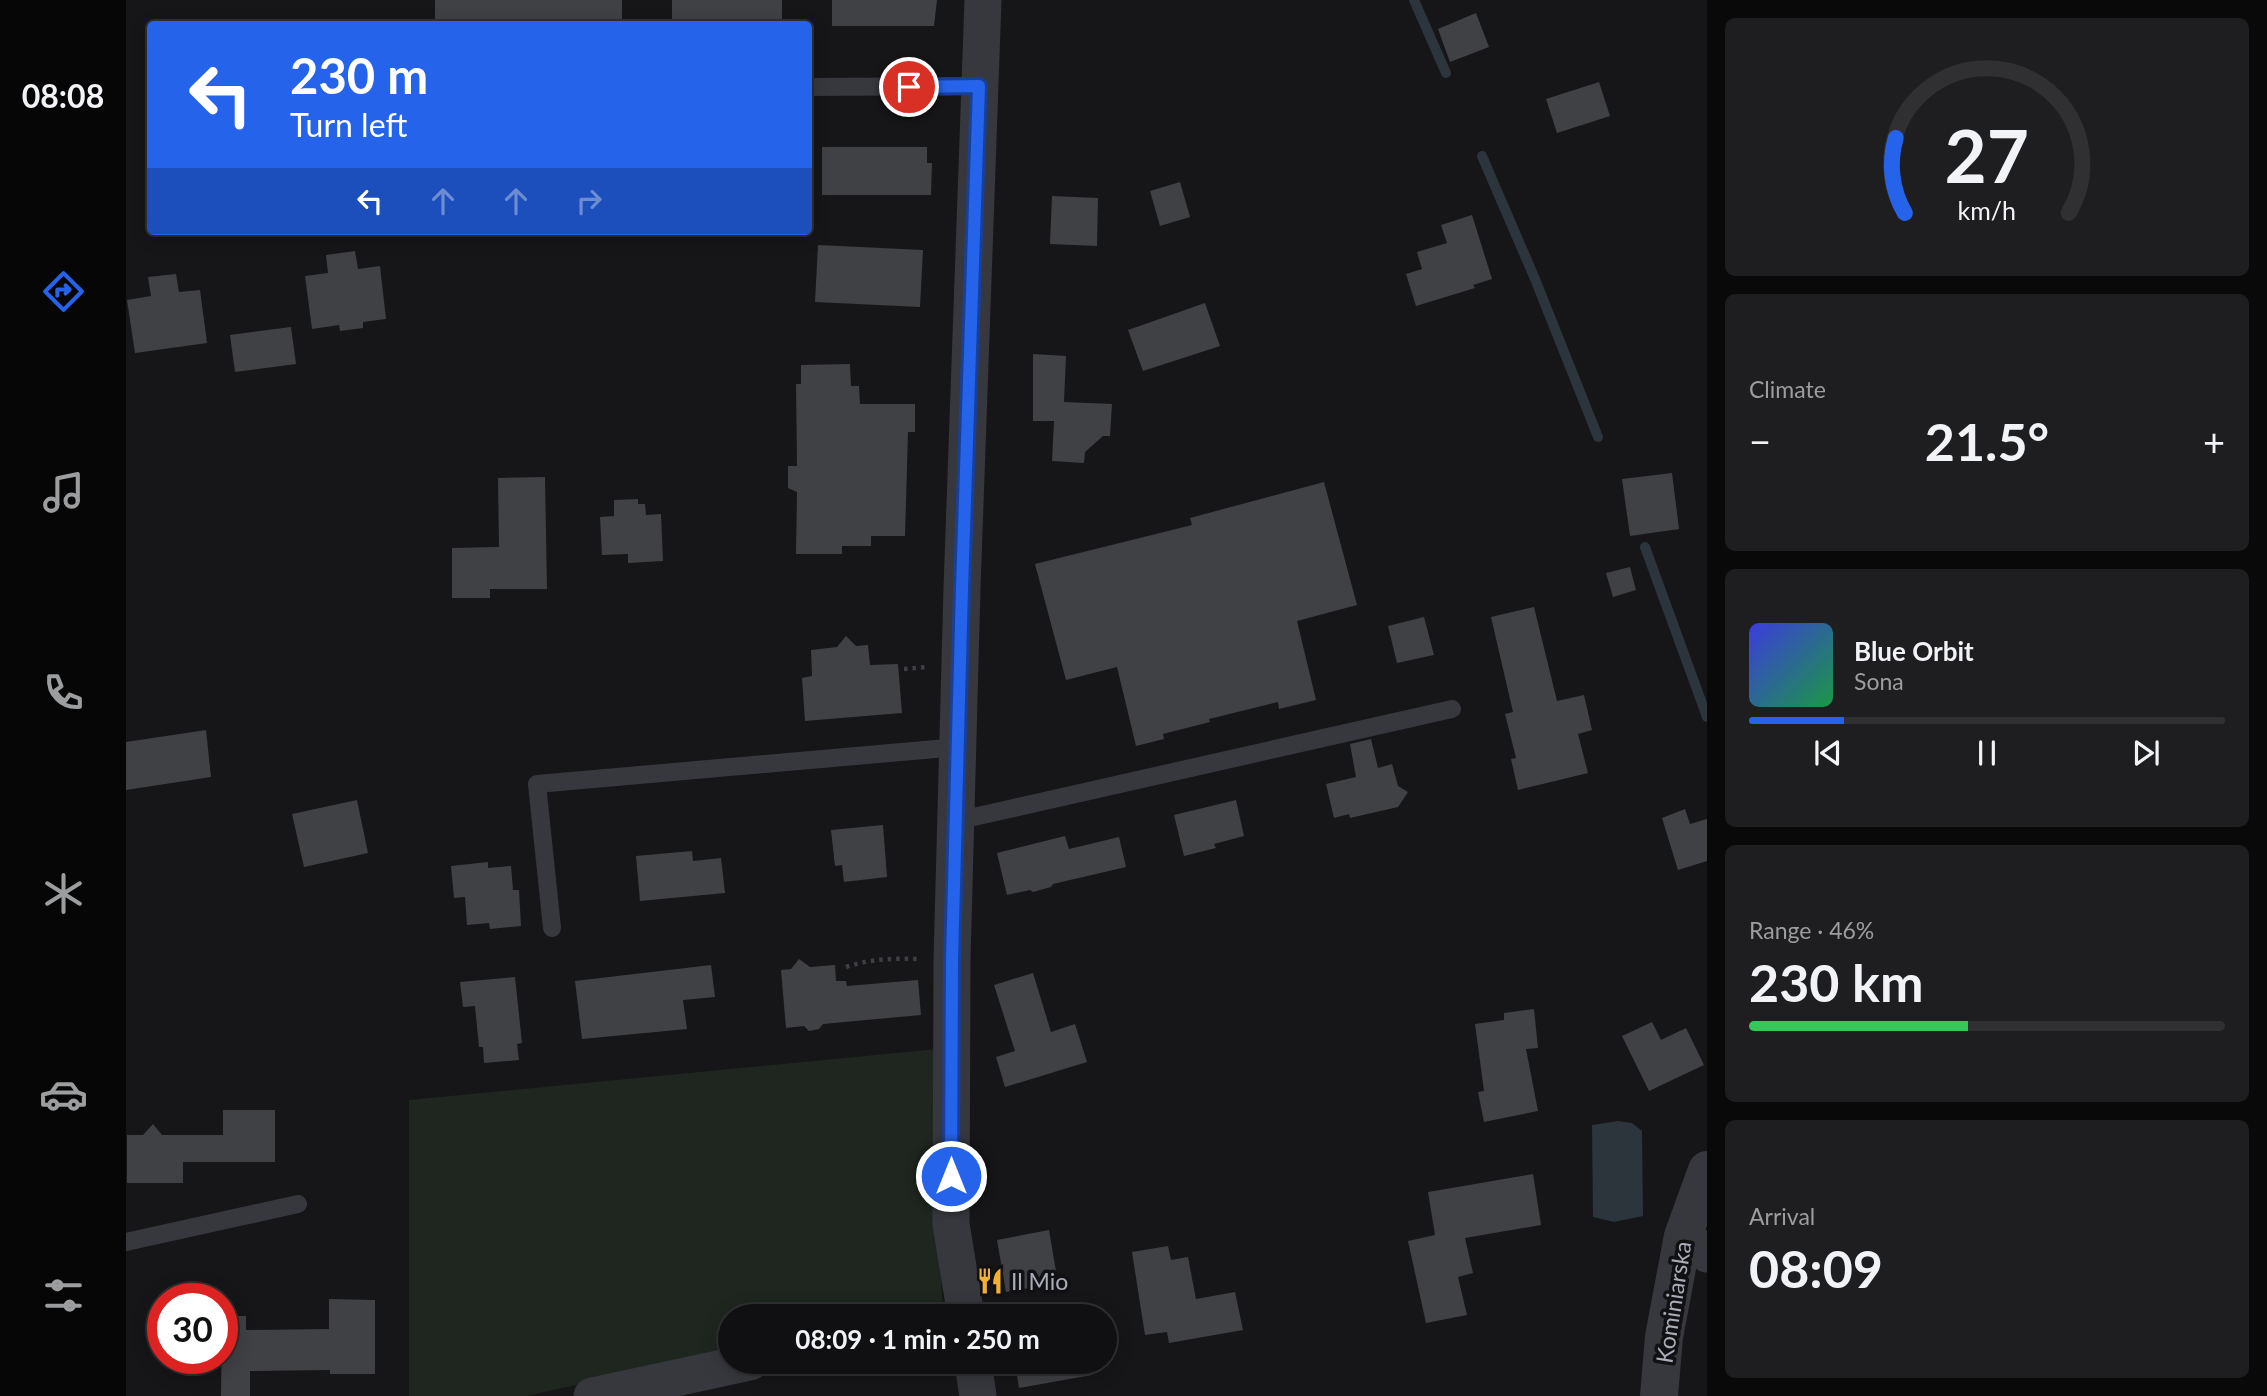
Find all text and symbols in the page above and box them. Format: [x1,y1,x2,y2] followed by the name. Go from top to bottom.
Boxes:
[290,46,428,104] text: 230 m
[175,49,266,140] icon: left
[879,57,939,117] pin
[890,68,928,106] icon: arrive
[22,76,104,115] text: 08:08
[290,105,407,144] text: Turn left
[1945,111,2029,199] text: 27
[351,182,389,220] icon: left
[424,182,462,220] icon: ahead
[497,182,535,220] icon: ahead
[570,182,608,220] icon: right
[1958,195,2016,225] text: km/h
[39,267,88,316] icon: directions
[1749,375,1826,403] text: Climate
[1925,410,2049,472] text: 21.5°
[1749,418,1771,464] text: −
[2203,418,2225,464] text: +
[39,468,88,517] icon: music
[1854,635,1974,667] text: Blue Orbit
[1854,667,1904,695] text: Sona
[39,668,88,717] icon: phone
[1809,734,1847,772] icon: previous
[1968,734,2006,772] icon: pause
[2127,734,2165,772] icon: next
[39,869,88,918] icon: climate
[1749,916,1874,944] text: Range · 46%
[1749,951,1923,1013] text: 230 km
[39,1070,88,1119] icon: car
[914,1139,988,1213] position arrow
[1749,1202,1815,1230] text: Arrival
[1749,1237,1883,1299] text: 08:09
[1650,1239,1696,1365] street label: Kominiarska
[975,1266,1005,1296] restaurant icon: Il Mio
[1011,1267,1068,1295] place label: Il Mio
[39,1271,88,1320] icon: filters
[147,1283,238,1374] speed limit sign: 30
[795,1323,1040,1355] text: 08:09 · 1 min · 250 m

